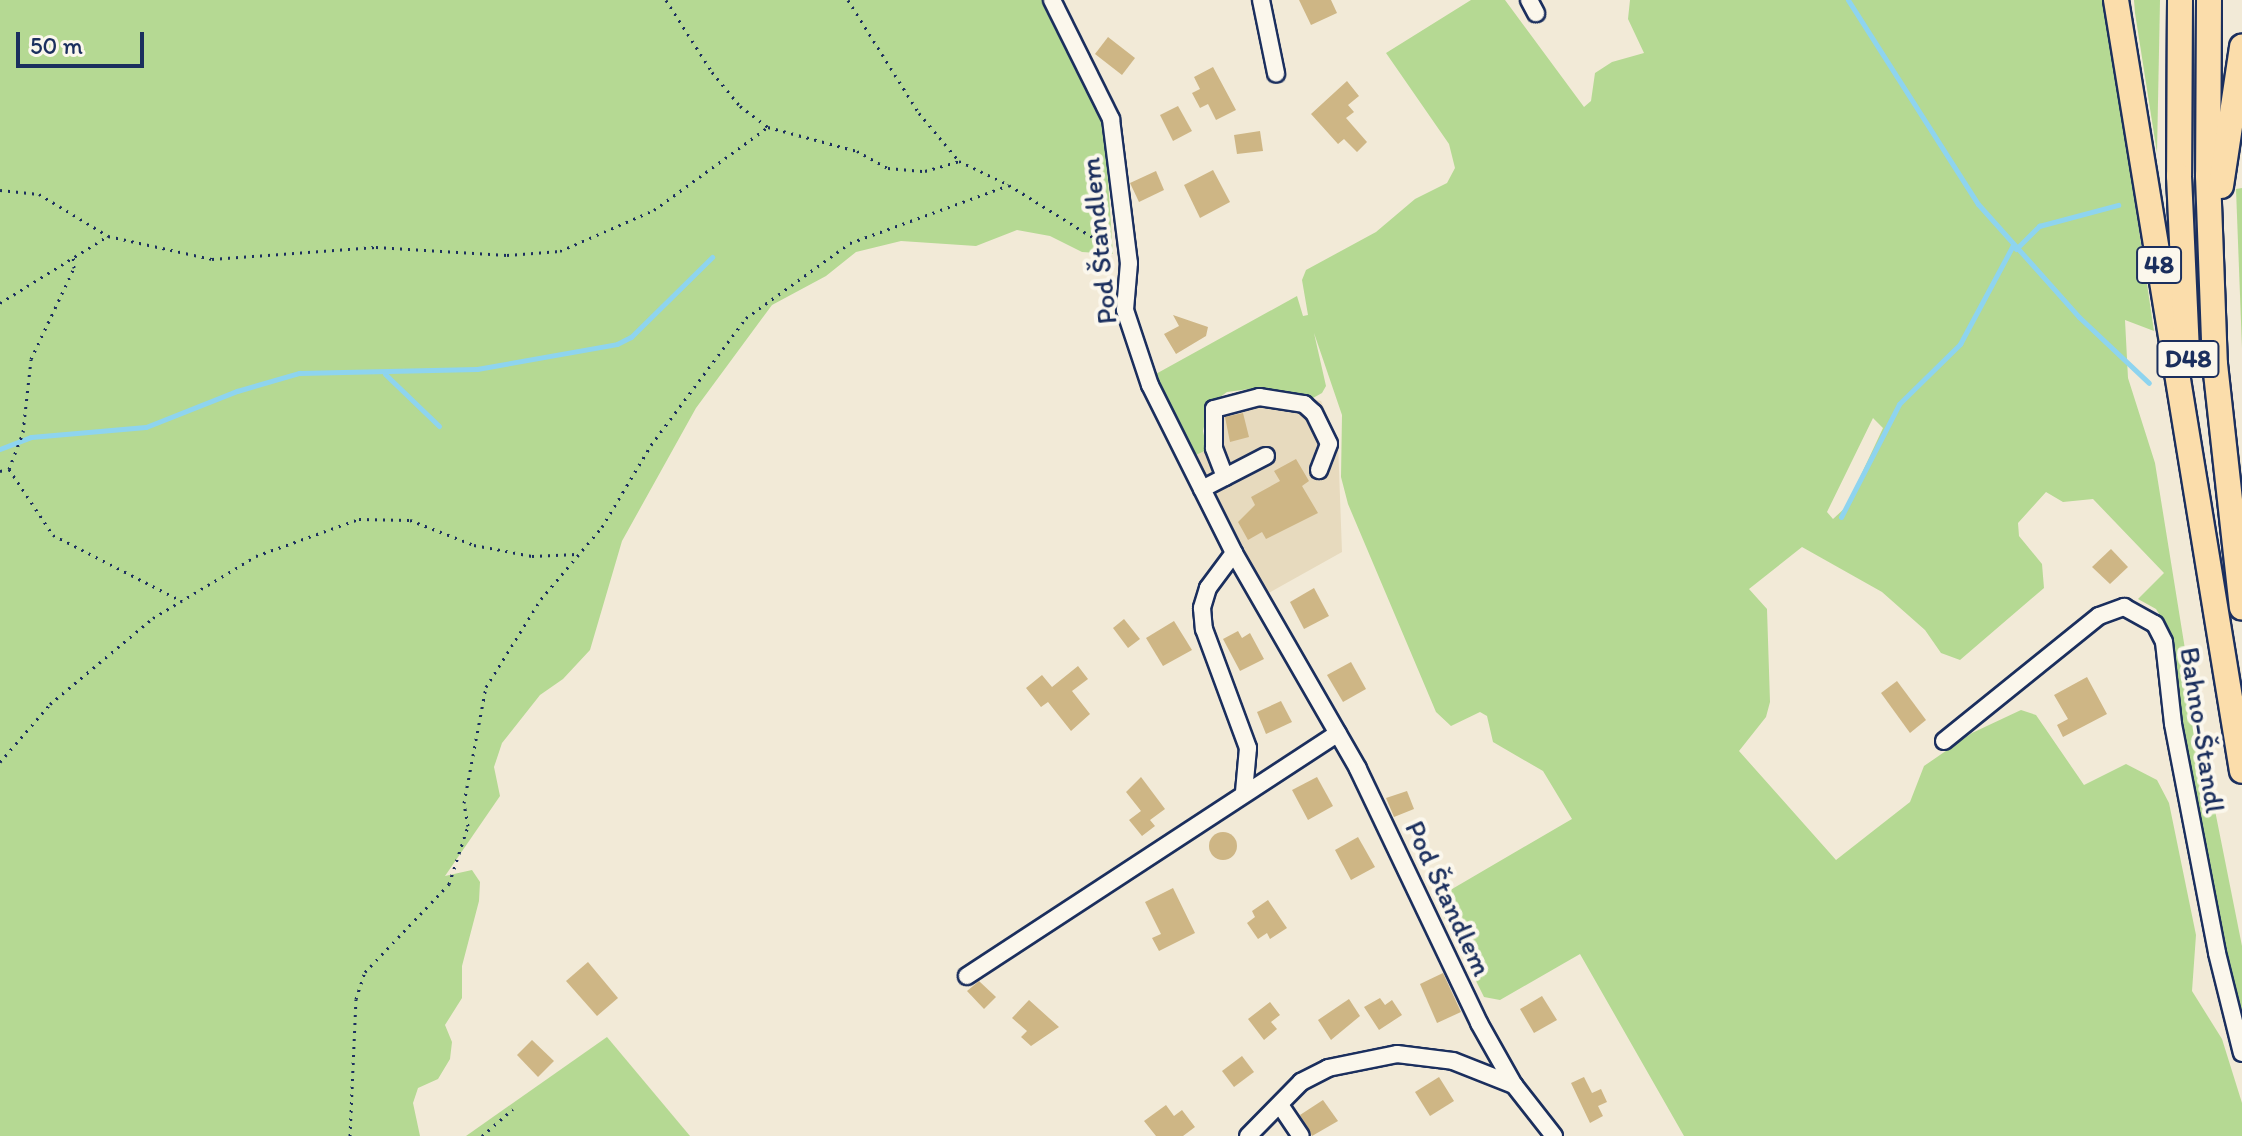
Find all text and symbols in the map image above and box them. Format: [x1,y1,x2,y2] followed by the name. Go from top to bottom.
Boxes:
[20,16,148,66] scale bar
[30,31,83,60] text: 50 m
[1073,157,1123,325] street label: Pod Štandlem
[2135,243,2183,287] road number: 48
[2156,337,2220,381] road number: D48
[2173,645,2233,815] street label: Bahno-Štandl
[1399,816,1499,980] street label: Pod Štandlem

